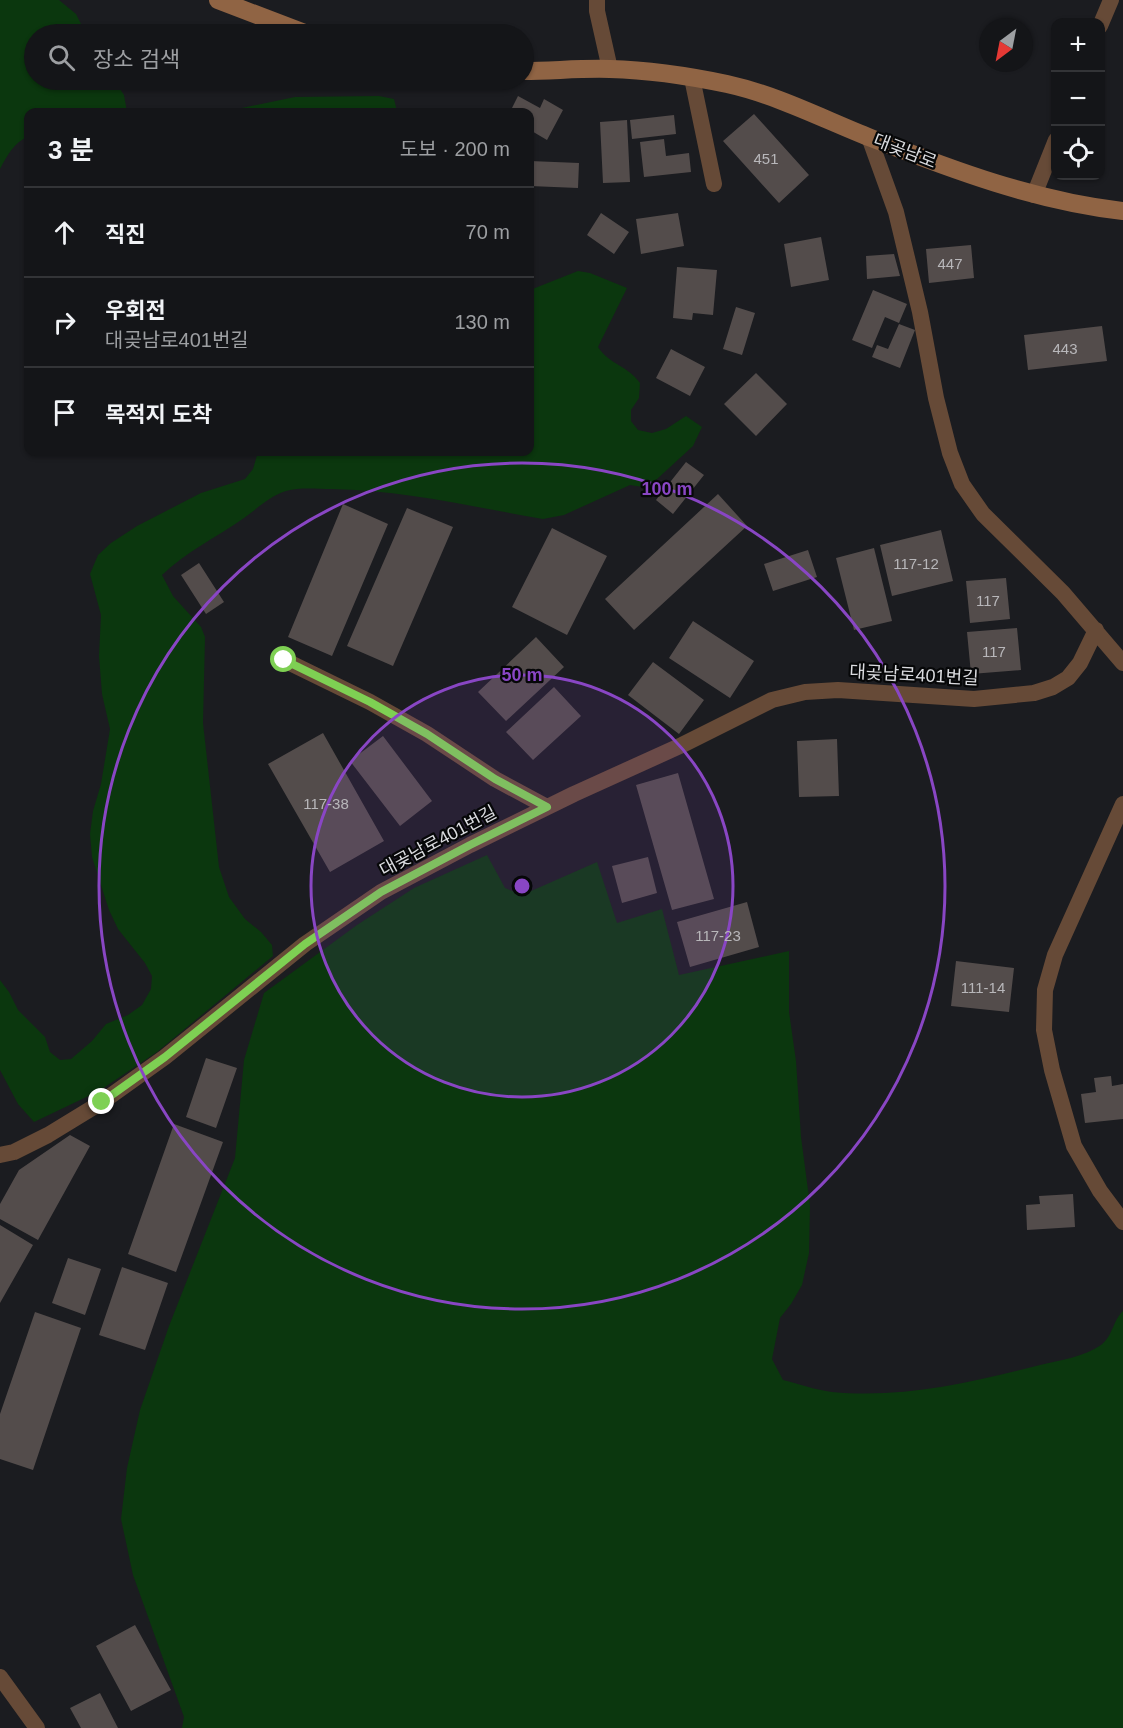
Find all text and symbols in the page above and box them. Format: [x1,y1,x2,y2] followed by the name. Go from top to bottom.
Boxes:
[979,18,1033,72] north arrow
[1051,18,1105,180] map controls
[1051,18,1105,72] button: +
[24,24,534,90] search box
[45,41,78,74] icon: search
[93,47,180,72] text: 장소 검색
[1051,72,1105,126] button: −
[1051,126,1105,180] button: locate
[870,130,940,172] street label: 대곶남로
[48,135,94,165] text: 3 분
[400,138,510,160] text: 도보 · 200 m
[753,150,779,167] house number: 451
[48,216,81,249] icon: ahead
[466,221,510,243] text: 70 m
[105,222,145,247] text: 직진
[937,255,963,272] house number: 447
[105,298,166,323] text: 우회전
[48,306,81,339] icon: right
[454,311,510,333] text: 130 m
[105,329,249,351] text: 대곶남로401번길
[1052,340,1078,357] house number: 443
[48,396,81,429] icon: arrive
[105,402,212,427] text: 목적지 도착
[641,479,693,499] text: 100 m
[893,555,939,572] house number: 117-12
[976,592,1000,609] house number: 117
[982,643,1006,660] house number: 117
[270,646,296,672] route start
[849,662,979,688] street label: 대곶남로401번길
[501,665,543,685] text: 50 m
[303,795,349,812] house number: 117-38
[376,802,500,880] street label: 대곶남로401번길
[512,876,532,896] centre of rings
[695,927,741,944] house number: 117-23
[961,979,1005,996] house number: 111-14
[88,1088,114,1114] route end

